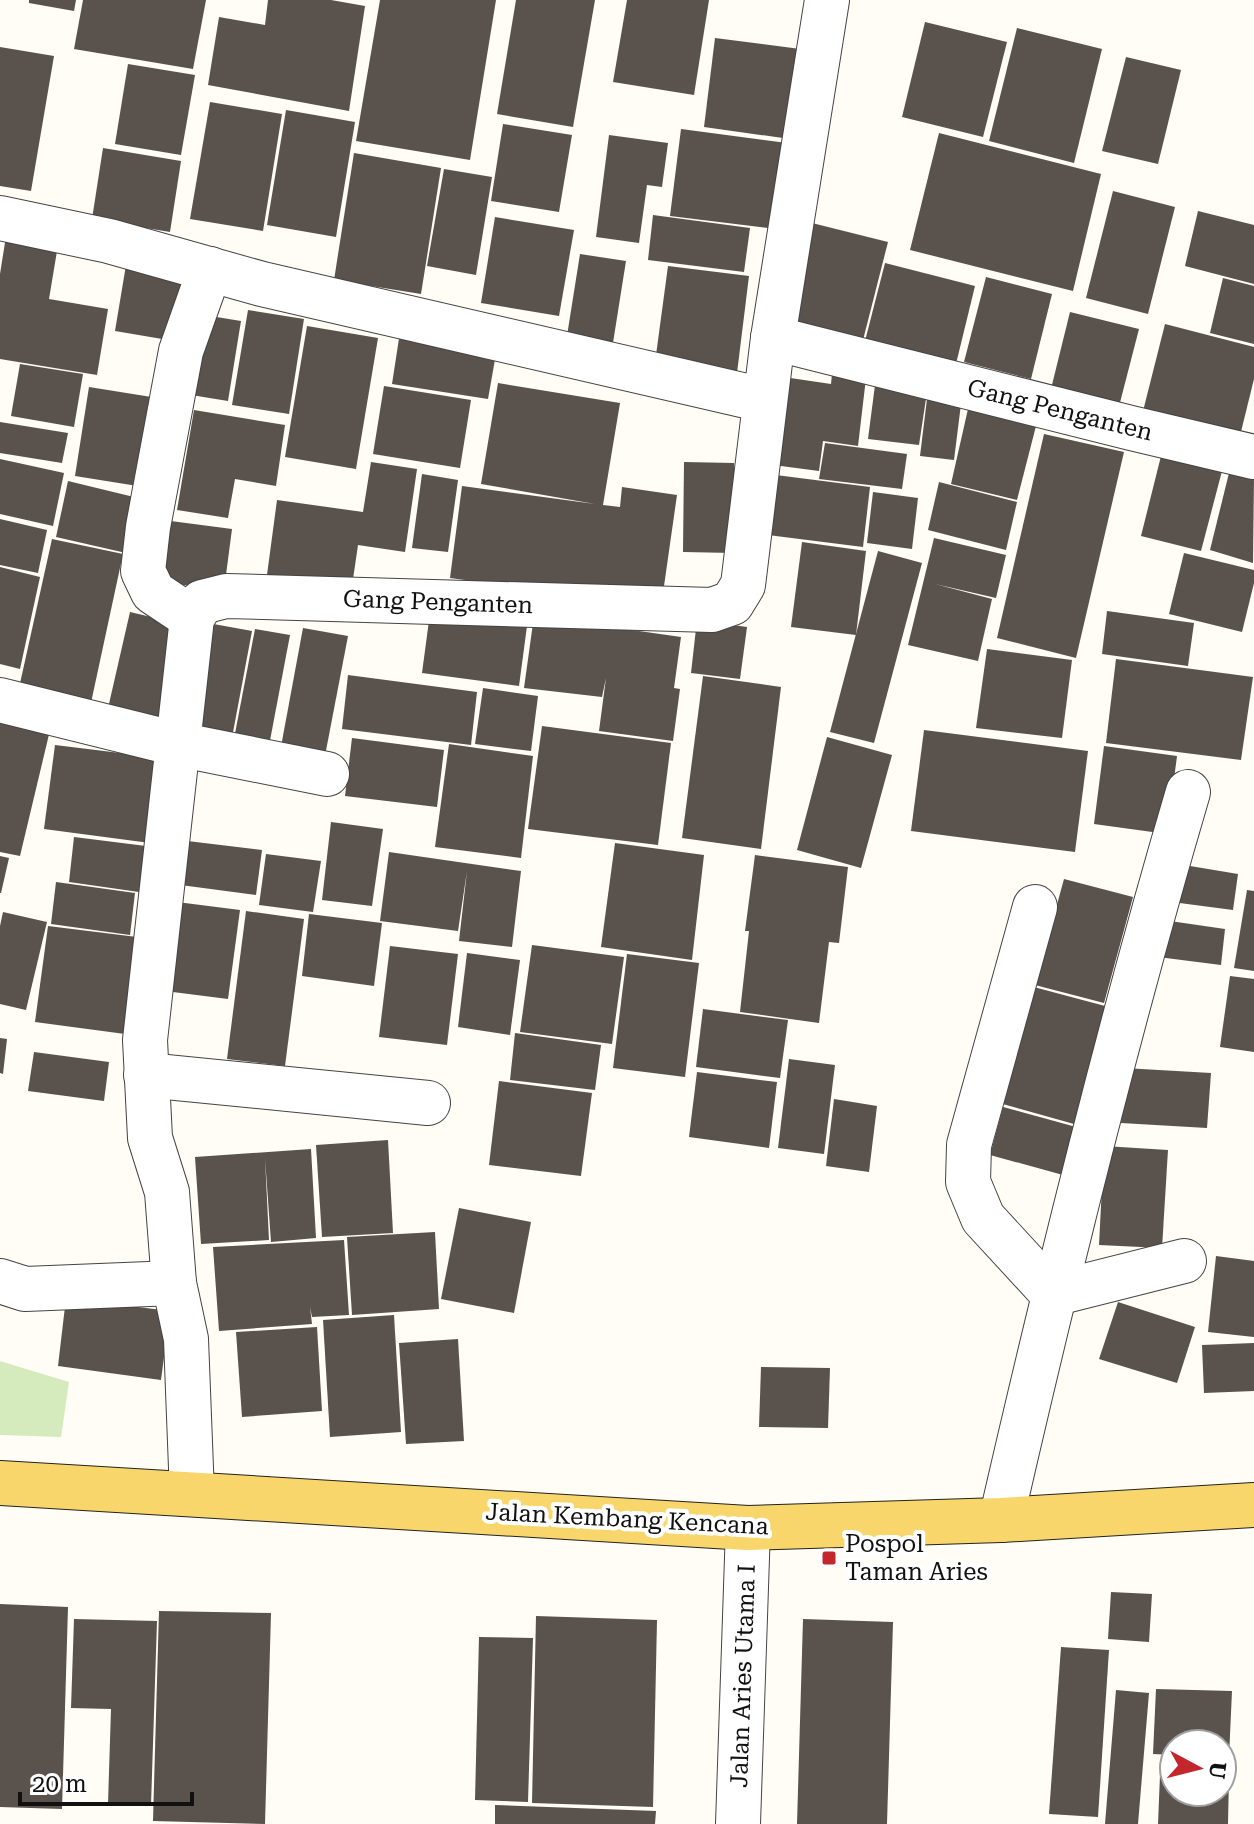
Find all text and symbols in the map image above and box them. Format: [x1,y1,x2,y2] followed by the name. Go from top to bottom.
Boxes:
[964,373,1156,447] street label: Gang Penganten
[343,585,533,619] street label: Gang Penganten
[485,1498,769,1540] street label: Jalan Kembang Kencana
[845,1530,988,1586] place label: Pospol Taman Aries
[820,1549,838,1567] marker: Pospol Taman Aries
[725,1564,761,1788] street label: Jalan Aries Utama I
[1158,1728,1238,1808] north arrow
[20,1756,192,1806] scale bar
[1204,1760,1231,1780] text: U
[32,1770,87,1798] text: 20 m

